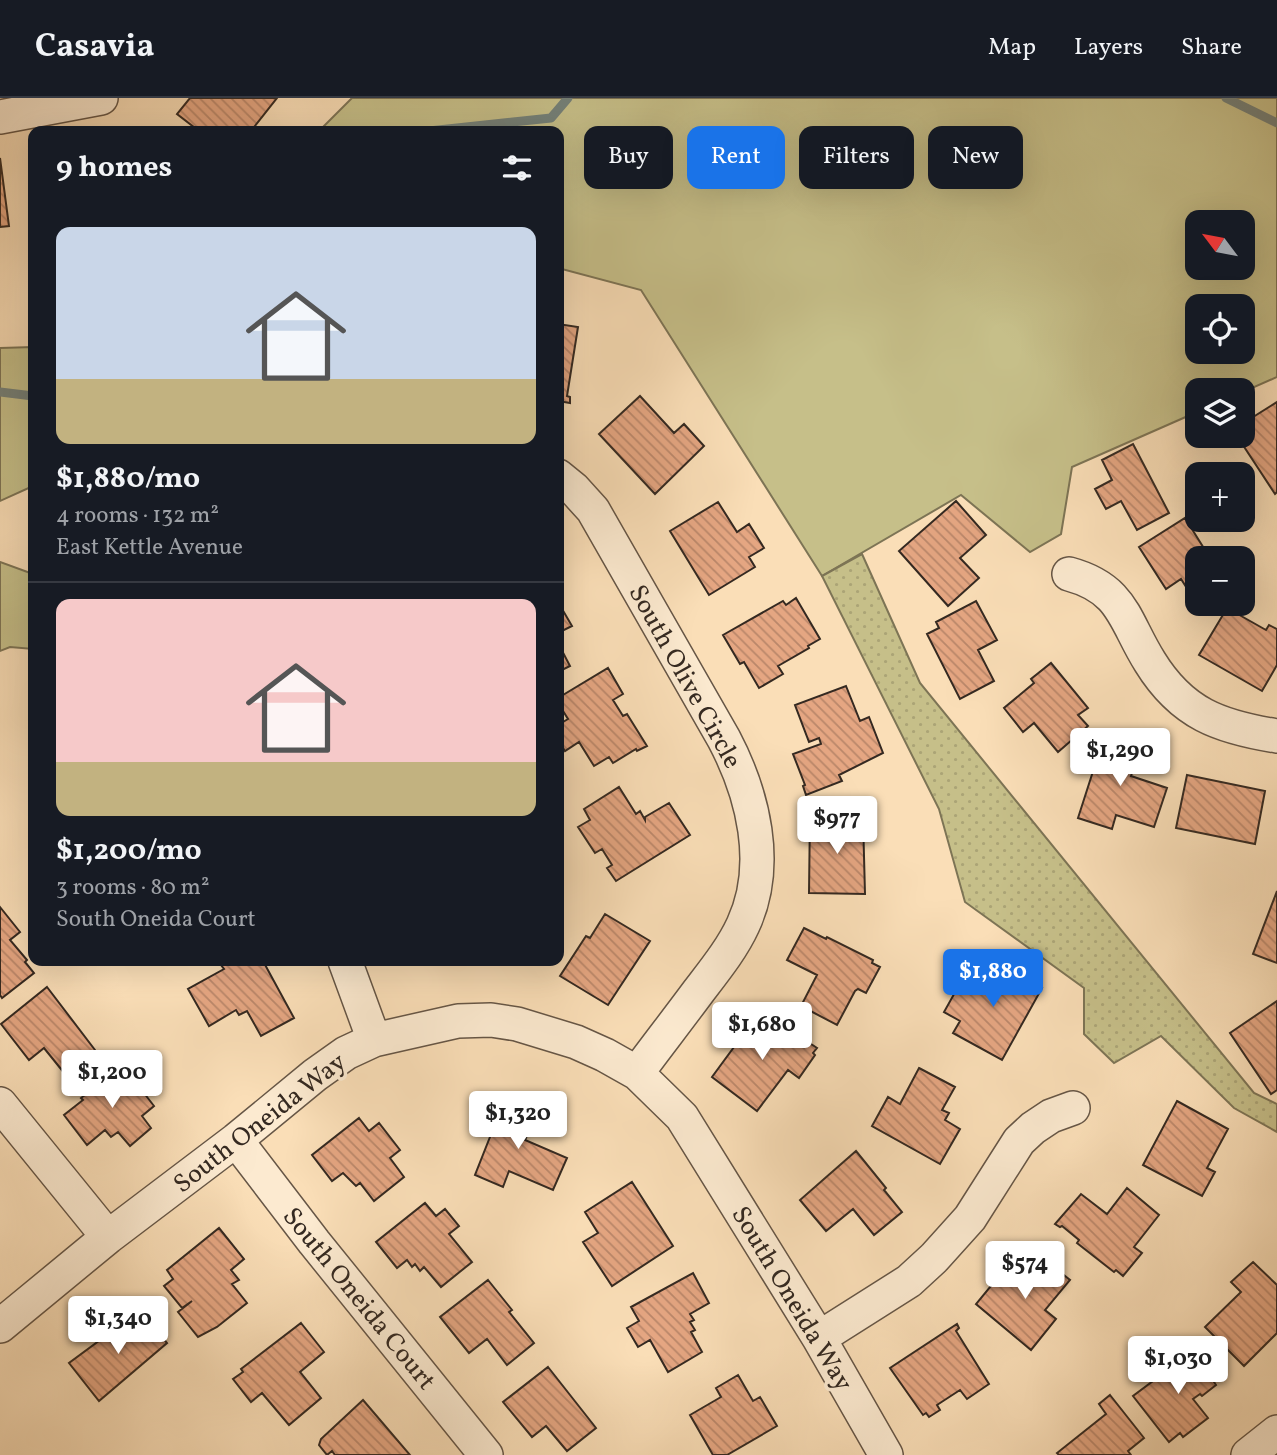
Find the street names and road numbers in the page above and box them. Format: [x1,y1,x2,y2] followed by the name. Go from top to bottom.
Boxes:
[619,579,750,775] street label: South Olive Circle
[166,1045,354,1202] street label: South Oneida Way
[273,1200,443,1398] street label: South Oneida Court
[722,1200,861,1398] street label: South Oneida Way

